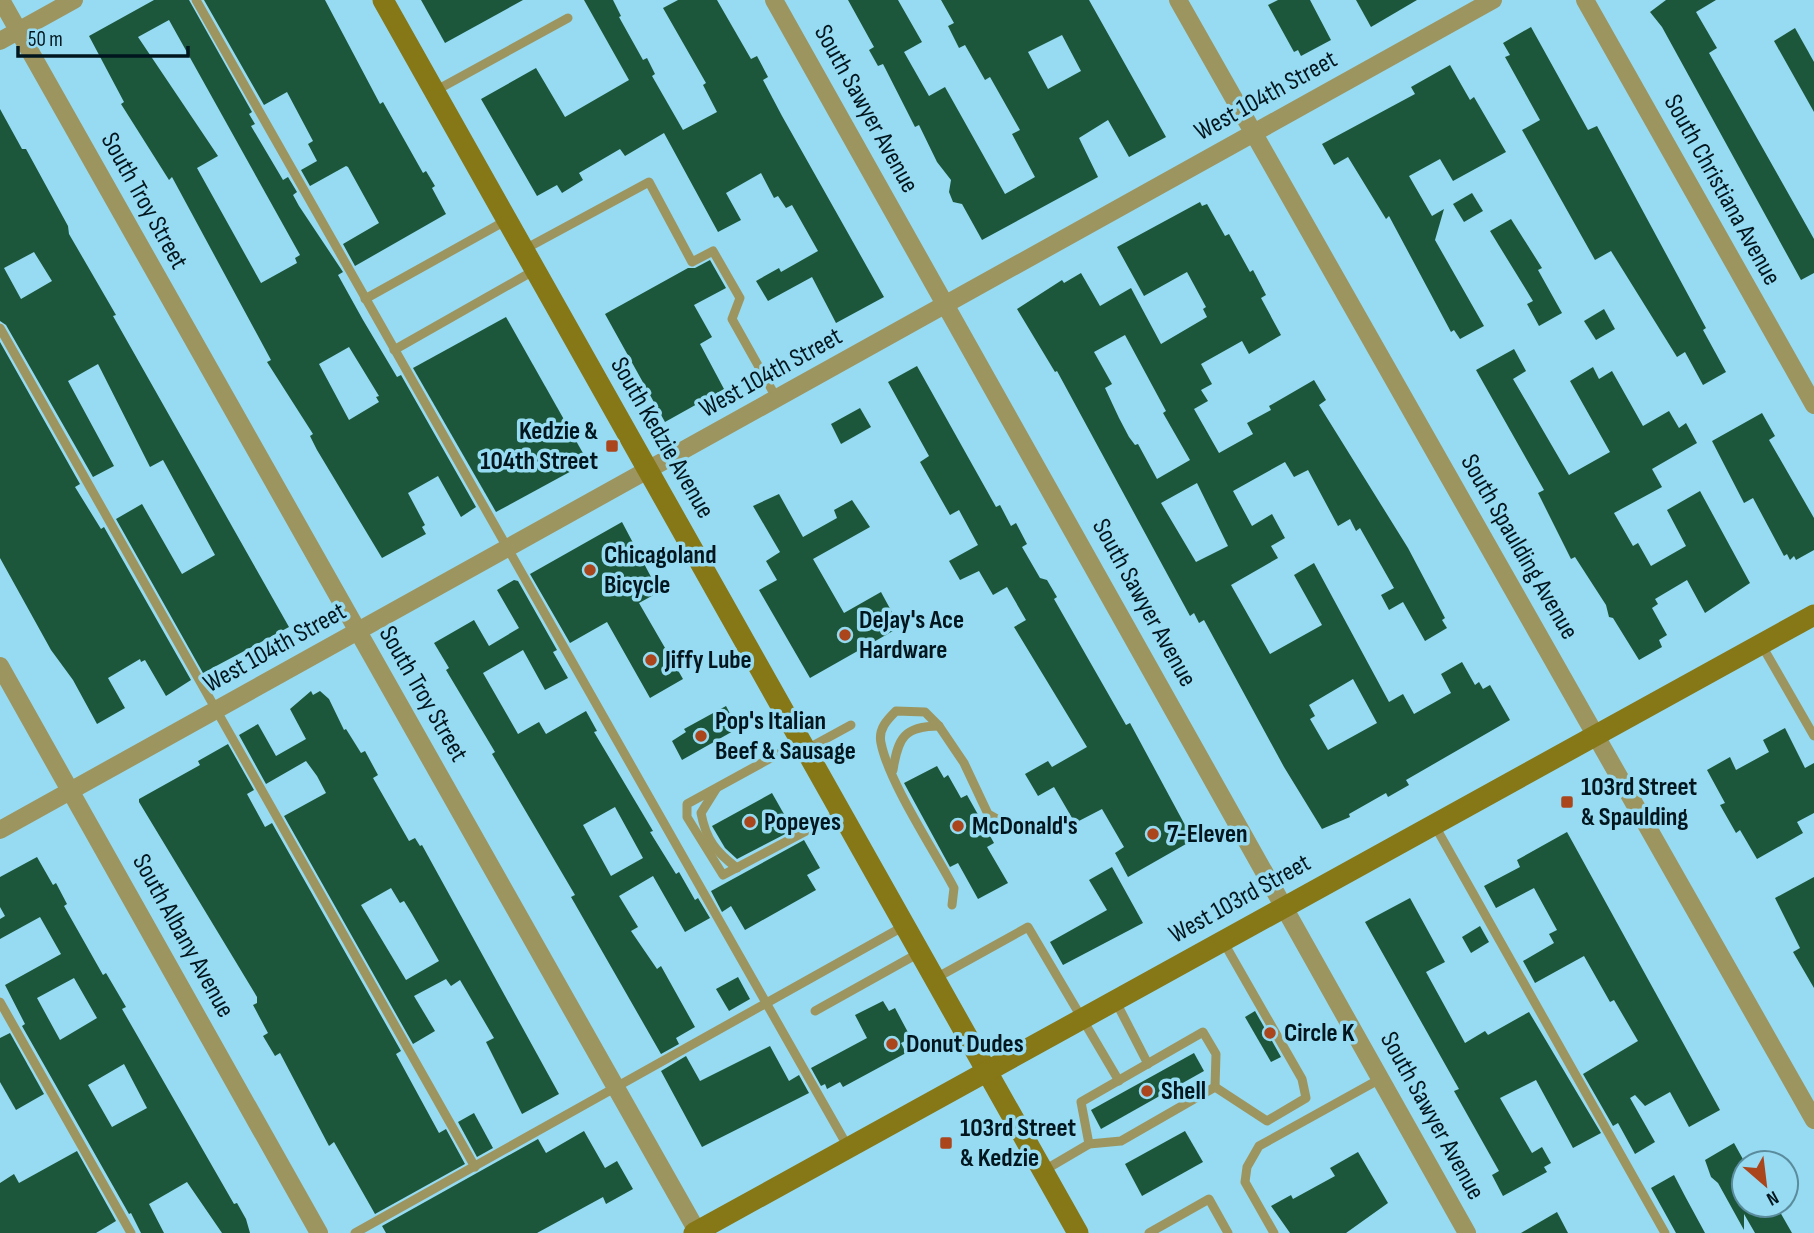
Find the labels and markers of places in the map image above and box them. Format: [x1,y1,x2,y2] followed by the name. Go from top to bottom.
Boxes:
[480,416,598,477] place label: Kedzie & 104th Street
[604,438,620,454] marker: Kedzie & 104th Street
[604,540,717,601] place label: Chicagoland Bicycle
[582,562,598,578] marker: Chicagoland Bicycle
[859,605,964,666] place label: DeJay's Ace Hardware
[837,627,853,643] marker: DeJay's Ace Hardware
[664,645,752,676] place label: Jiffy Lube
[643,652,659,668] marker: Jiffy Lube
[715,706,856,767] place label: Pop's Italian Beef & Sausage
[693,728,709,744] marker: Pop's Italian Beef & Sausage
[1581,772,1698,833] place label: 103rd Street & Spaulding
[1559,794,1575,810] marker: 103rd Street & Spaulding
[764,807,841,838] place label: Popeyes
[972,811,1078,842] place label: McDonald's
[742,814,758,830] marker: Popeyes
[950,818,966,834] marker: McDonald's
[1167,819,1248,850] place label: 7-Eleven
[1145,826,1161,842] marker: 7-Eleven
[1284,1018,1355,1049] place label: Circle K
[1262,1025,1278,1041] marker: Circle K
[906,1029,1024,1060] place label: Donut Dudes
[884,1036,900,1052] marker: Donut Dudes
[1161,1076,1206,1107] place label: Shell
[1139,1083,1155,1099] marker: Shell
[960,1113,1077,1174] place label: 103rd Street & Kedzie
[938,1135,954,1151] marker: 103rd Street & Kedzie

